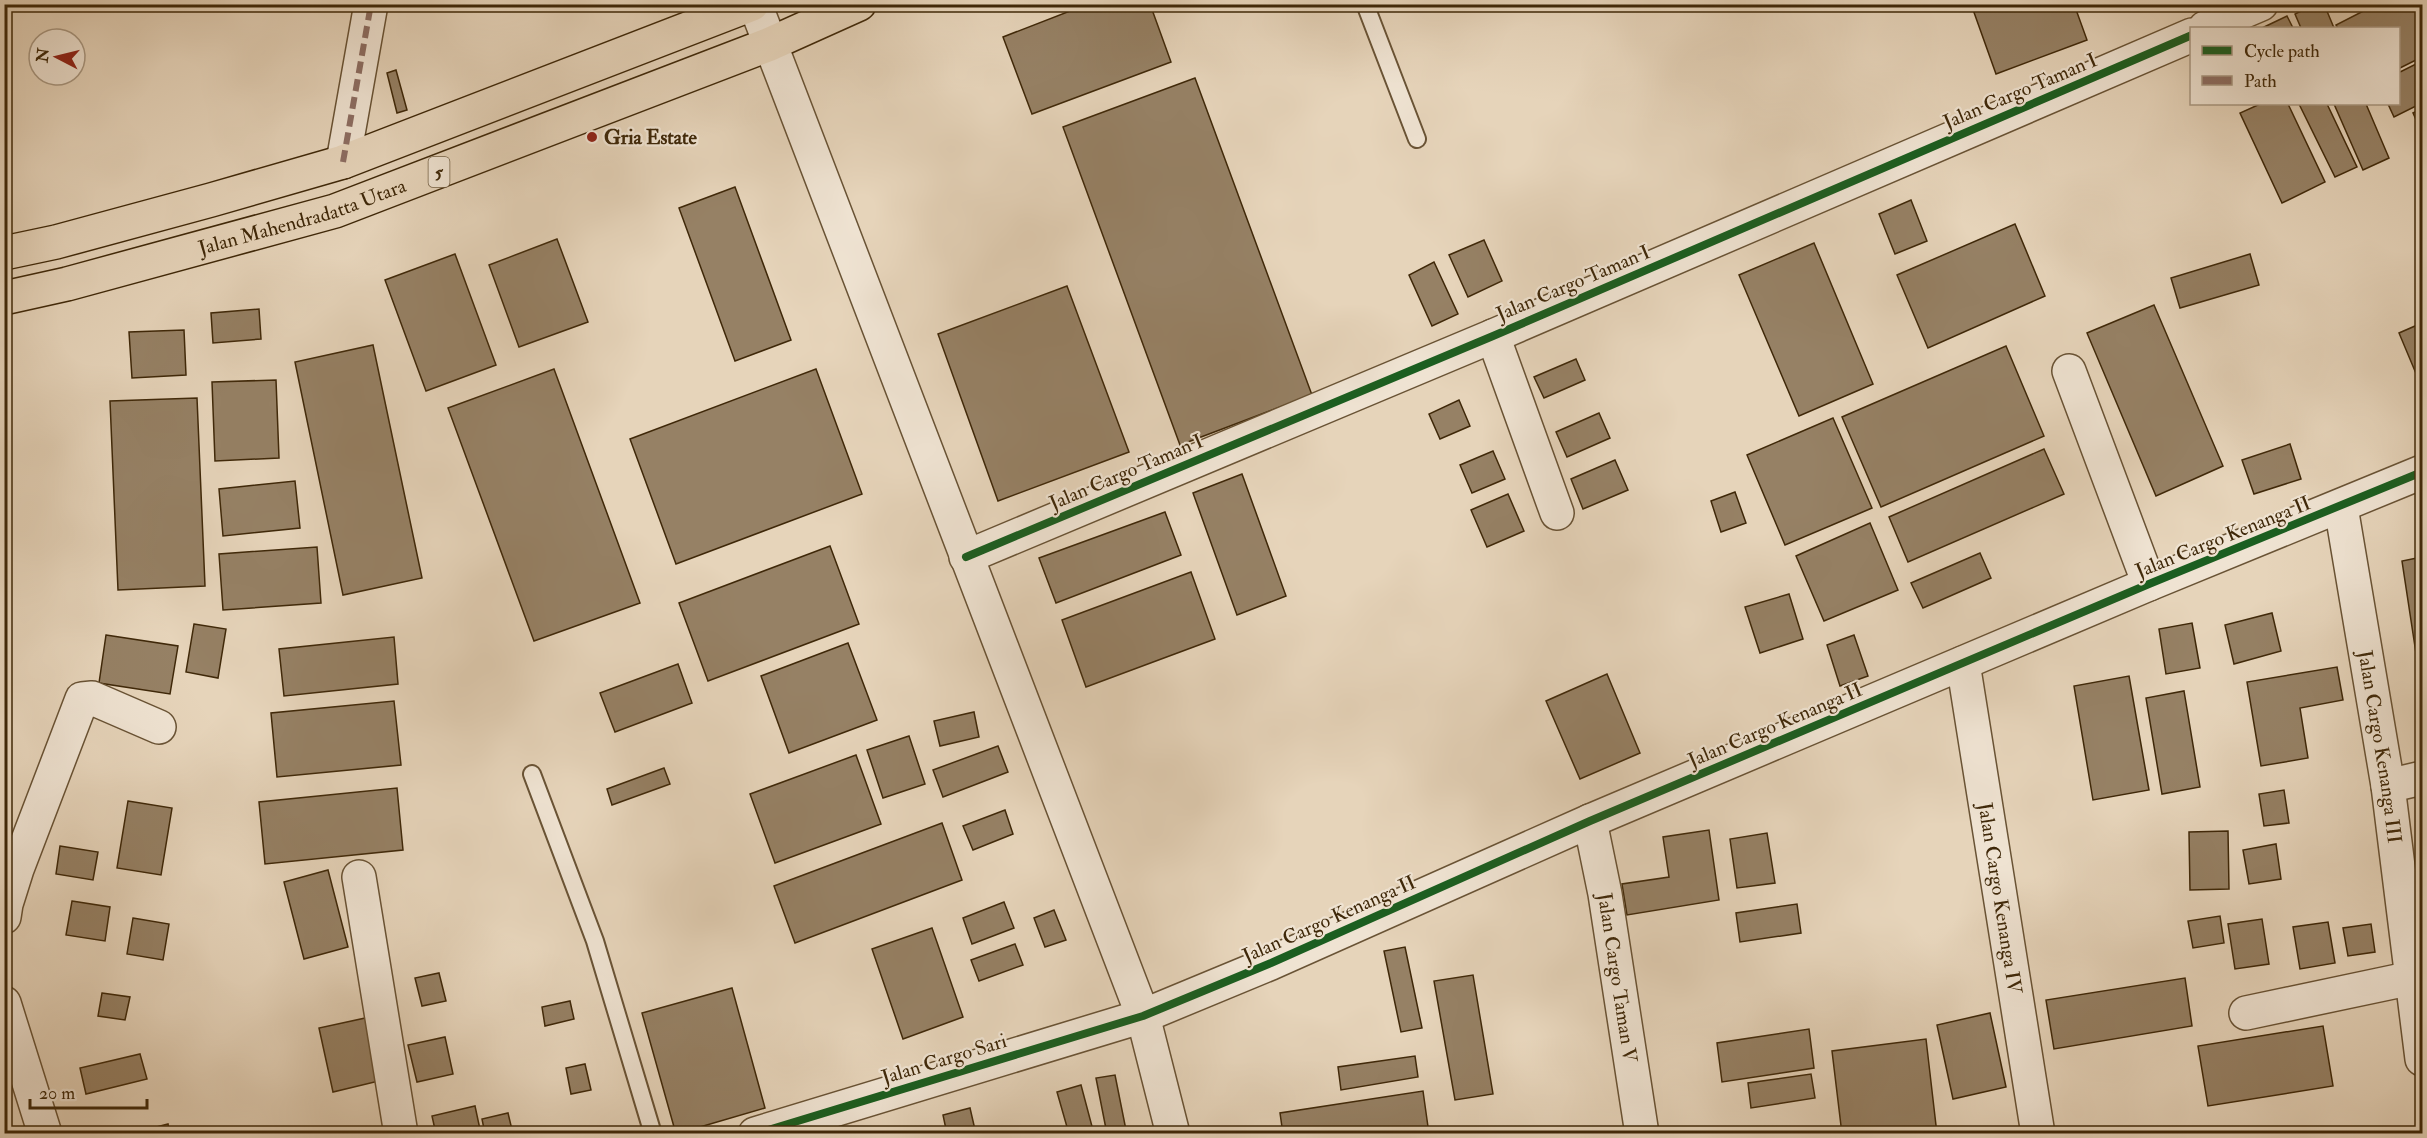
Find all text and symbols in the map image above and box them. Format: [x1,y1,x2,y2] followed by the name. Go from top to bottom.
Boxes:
[27,27,87,87] north arrow
[2190,27,2400,105] legend
[2244,40,2320,63] text: Cycle path
[32,46,54,65] text: N
[1938,47,2101,135] street label: Jalan Cargo Taman I
[2244,70,2277,93] text: Path
[604,125,697,150] place label: Gria Estate
[585,130,599,144] marker: Gria Estate
[428,157,450,187] road number: 5
[194,172,410,260] street label: Jalan Mahendradatta Utara
[1491,239,1654,327] street label: Jalan Cargo Taman I
[1044,428,1207,516] street label: Jalan Cargo Taman I
[2131,490,2314,584] street label: Jalan Cargo Kenanga II
[2353,647,2408,845] street label: Jalan Cargo Kenanga III
[1683,677,1866,773] street label: Jalan Cargo Kenanga II
[1973,800,2028,996] street label: Jalan Cargo Kenanga IV
[1238,870,1419,969] street label: Jalan Cargo Kenanga II
[1592,890,1643,1065] street label: Jalan Cargo Taman V
[877,1028,1010,1090] street label: Jalan Cargo Sari
[30,1072,147,1110] scale bar
[39,1082,75,1105] text: 20 m

